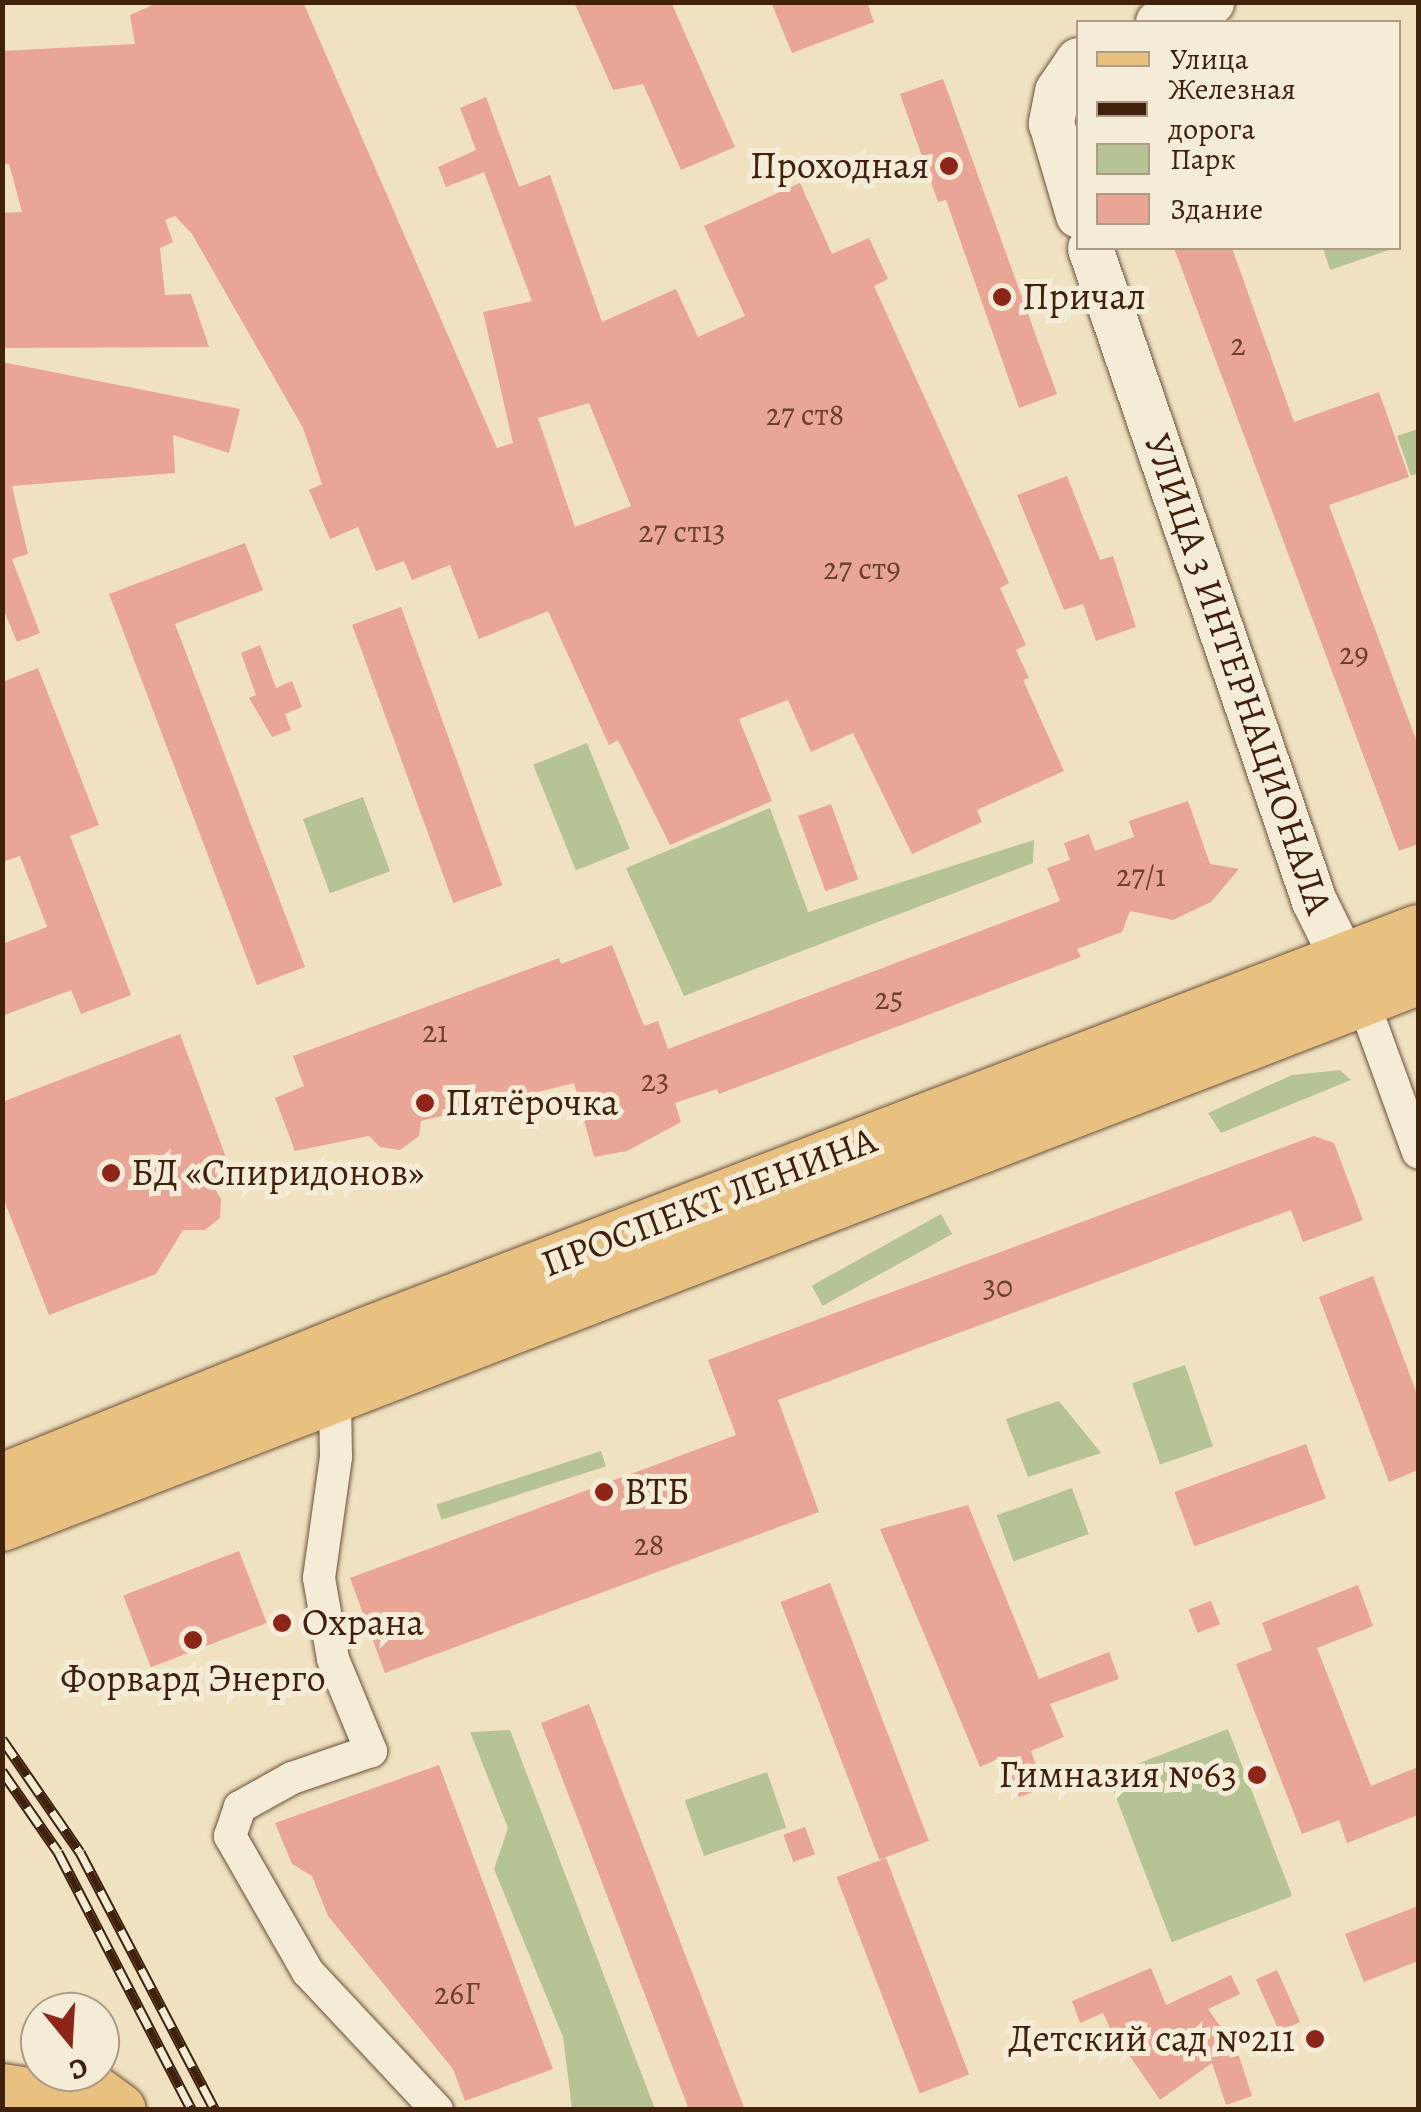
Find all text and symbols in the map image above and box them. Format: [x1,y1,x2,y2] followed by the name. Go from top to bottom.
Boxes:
[1076,20,1401,250] legend
[1170,39,1249,79] text: Улица
[1168,69,1296,149] text: Железная дорога
[1170,139,1236,179] text: Парк
[750,143,929,189] place label: Проходная
[938,155,960,177] marker: Проходная
[1170,189,1263,229] text: Здание
[1022,274,1146,320] place label: Причал
[991,286,1013,308] marker: Причал
[1230,325,1246,363] house number: 2
[766,395,844,433] house number: 27 ст8
[1134,428,1342,920] street label: УЛИЦА 3 ИНТЕРНАЦИОНАЛА
[638,512,726,550] house number: 27 ст13
[823,549,901,587] house number: 27 ст9
[1339,634,1369,672] house number: 29
[1116,856,1166,894] house number: 27/1
[875,979,903,1017] house number: 25
[422,1012,448,1050] house number: 21
[641,1061,669,1099] house number: 23
[445,1080,618,1126] place label: Пятёрочка
[414,1092,436,1114] marker: Пятёрочка
[535,1117,883,1287] street label: ПРОСПЕКТ ЛЕНИНА
[131,1150,424,1196] place label: БД «Спиридонов»
[100,1162,122,1184] marker: БД «Спиридонов»
[983,1267,1013,1305] house number: 30
[624,1469,689,1515] place label: ВТБ
[593,1481,615,1503] marker: ВТБ
[634,1525,664,1563] house number: 28
[302,1600,424,1646] place label: Охрана
[271,1612,293,1634] marker: Охрана
[182,1629,204,1651] marker: Форвард Энерго
[60,1656,326,1702] place label: Форвард Энерго
[998,1752,1237,1798] place label: Гимназия №63
[1246,1764,1268,1786] marker: Гимназия №63
[434,1974,480,2012] house number: 26Г
[20,1992,120,2092] north arrow
[1008,2016,1295,2062] place label: Детский сад №211
[1304,2028,1326,2050] marker: Детский сад №211
[65,2048,93,2089] text: С

